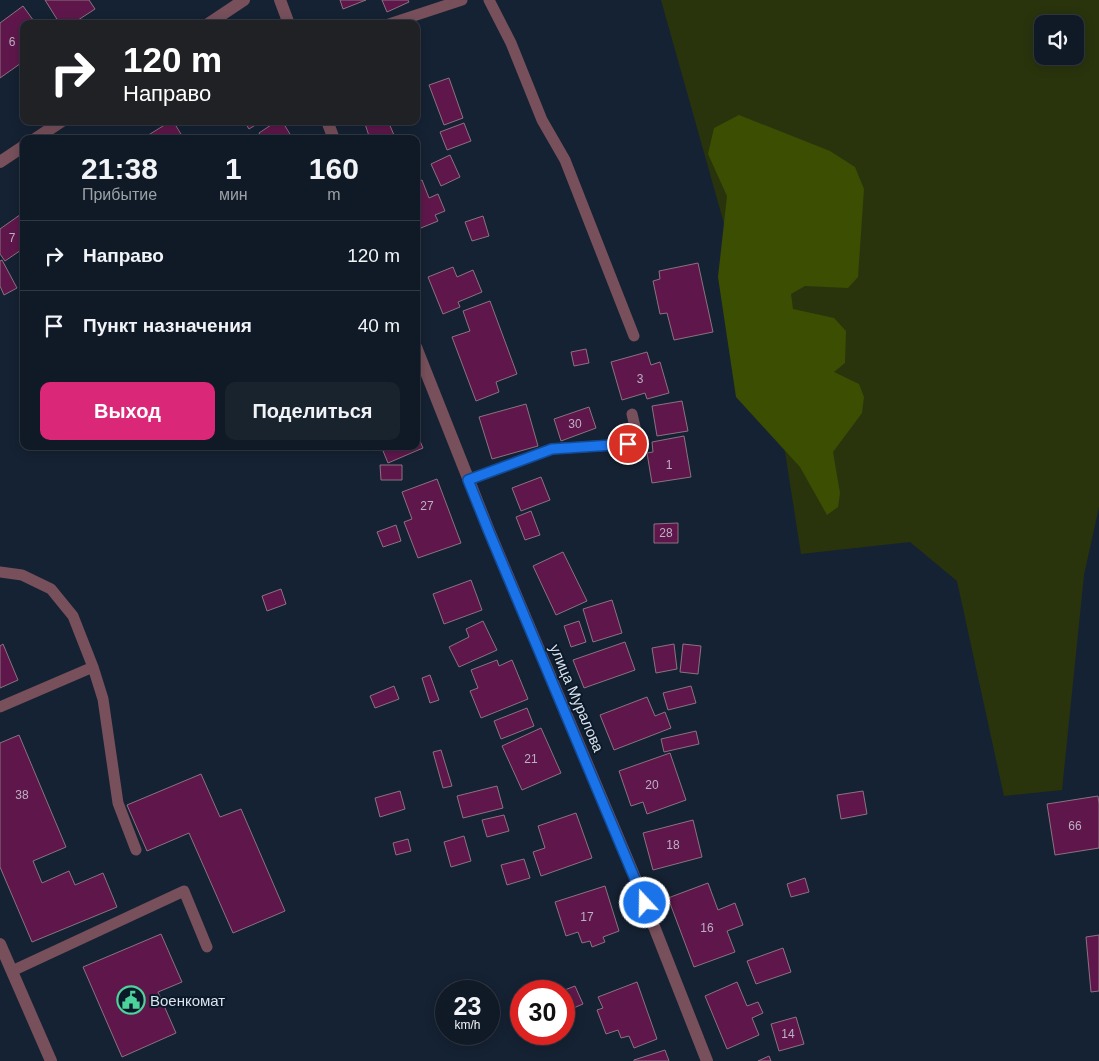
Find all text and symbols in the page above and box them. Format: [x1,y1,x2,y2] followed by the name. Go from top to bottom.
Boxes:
[1034,15,1084,65] map controls
[1034,15,1084,65] button: sound
[9,35,16,49] house number: 6
[40,40,105,105] icon: right
[123,40,222,79] text: 120 m
[123,81,211,106] text: Направо
[81,152,158,185] text: 21:38
[225,152,242,185] text: 1
[309,152,359,185] text: 160
[82,186,157,203] text: Прибытие
[219,186,248,203] text: мин
[327,186,340,203] text: m
[9,231,16,245] house number: 7
[40,242,68,270] icon: right
[83,245,164,266] text: Направо
[347,245,400,266] text: 120 m
[40,312,68,340] icon: arrive
[83,315,252,336] text: Пункт назначения
[358,315,400,336] text: 40 m
[637,372,644,386] house number: 3
[40,382,215,440] button: Выход
[225,382,400,440] button: Поделиться
[568,417,582,431] house number: 30
[607,423,649,465] pin
[614,430,642,458] icon: arrive
[666,458,673,472] house number: 1
[420,499,434,513] house number: 27
[659,526,673,540] house number: 28
[547,642,608,755] street label: улица Муралова
[524,752,538,766] house number: 21
[645,778,659,792] house number: 20
[15,788,29,802] house number: 38
[1068,819,1082,833] house number: 66
[666,838,680,852] house number: 18
[618,876,670,928] position arrow
[580,910,594,924] house number: 17
[700,921,714,935] house number: 16
[510,980,575,1045] speed limit sign: 30
[116,985,146,1015] public building icon: Военкомат
[150,992,225,1009] place label: Военкомат
[454,992,481,1020] text: 23
[454,1018,481,1032] text: km/h
[781,1027,795,1041] house number: 14

